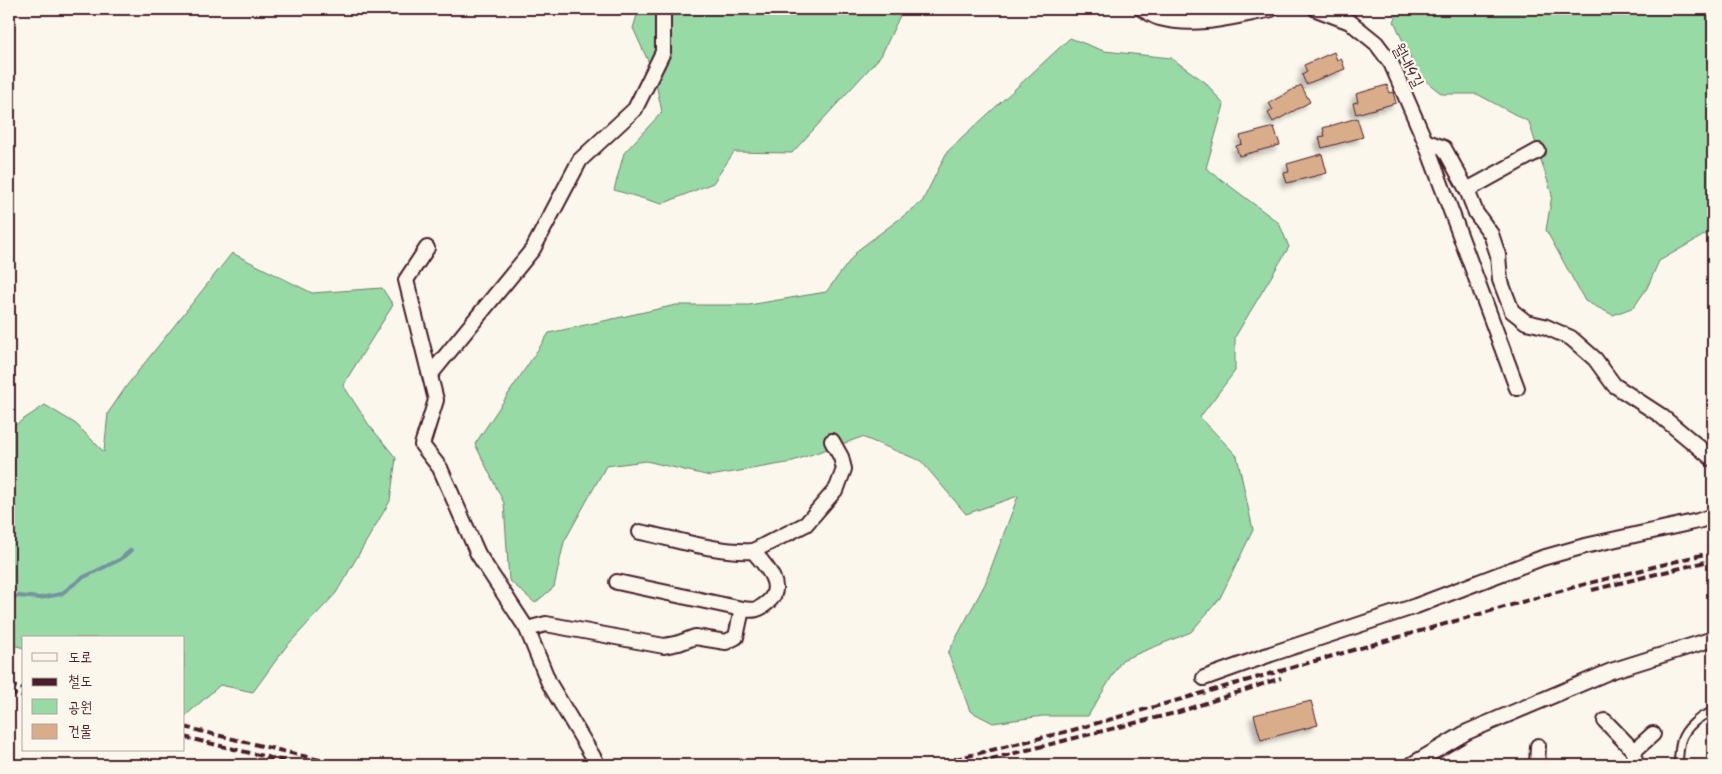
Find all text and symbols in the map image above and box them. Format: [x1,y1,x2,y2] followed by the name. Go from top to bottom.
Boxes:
[1385,39,1430,93] street label: 월내4길
[22,636,185,752] legend
[68,646,92,670] text: 도로
[68,670,92,694] text: 철도
[68,696,92,720] text: 공원
[68,720,92,744] text: 건물

